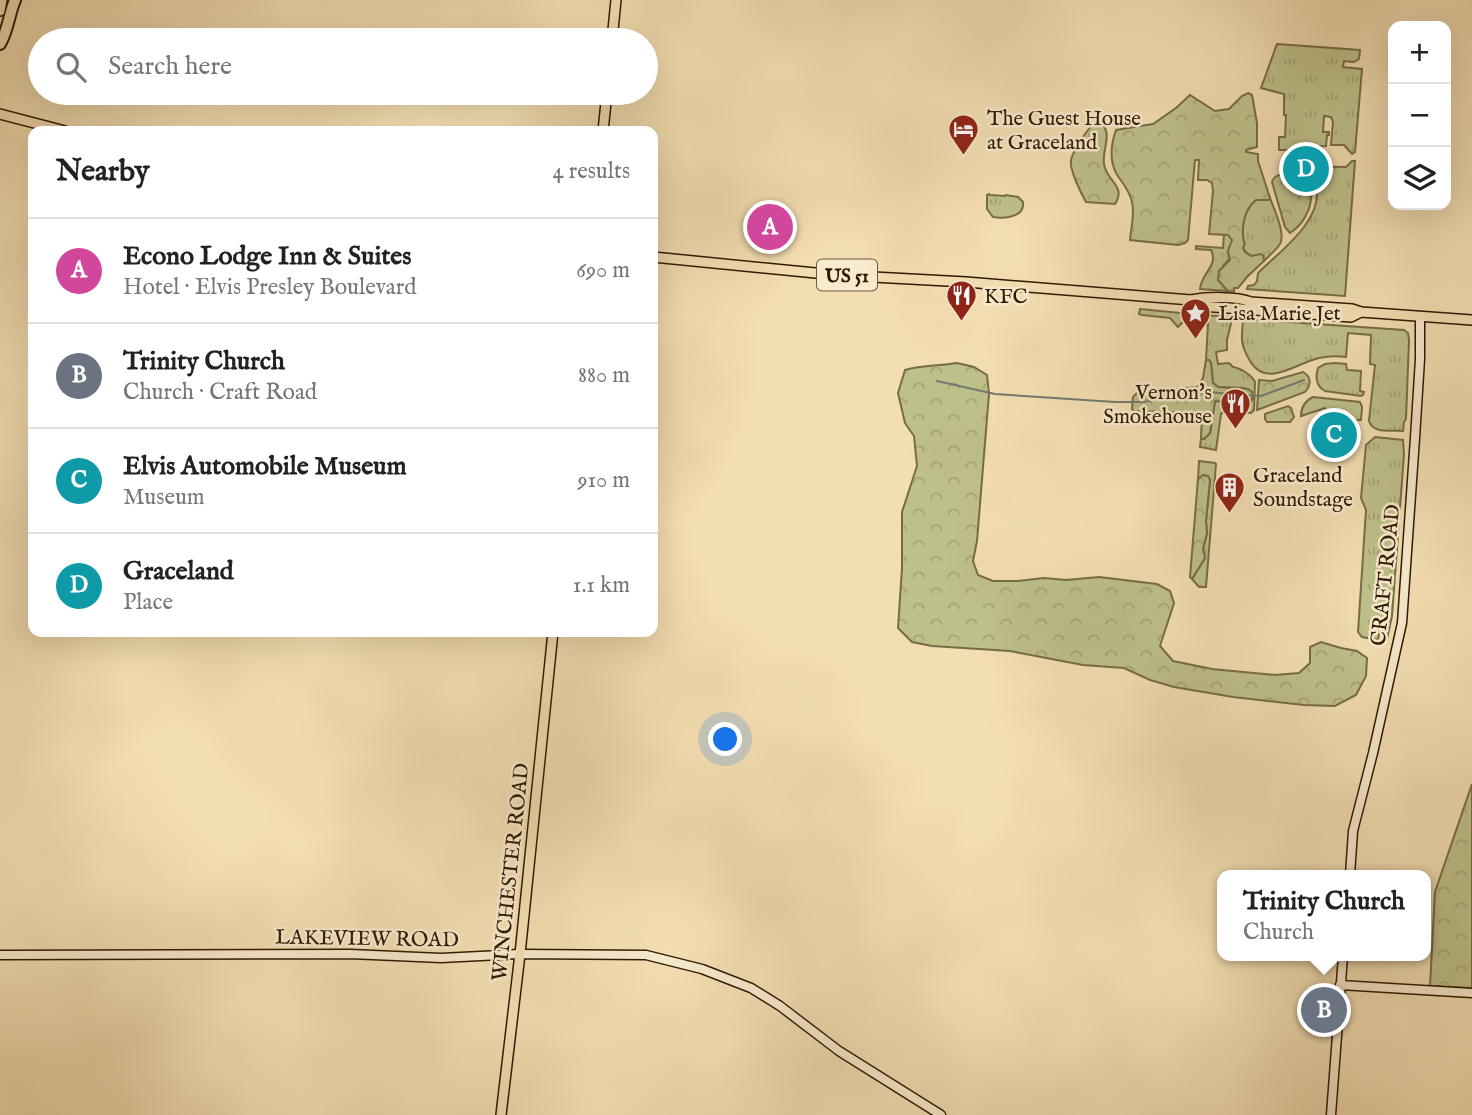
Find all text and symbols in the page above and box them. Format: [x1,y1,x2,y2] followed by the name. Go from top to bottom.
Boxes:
[1388,21,1451,210] map controls
[1388,21,1451,84] button: +
[28,28,658,105] search box
[52,48,90,86] icon: search
[108,50,232,83] text: Search here
[1388,84,1451,147] button: −
[987,106,1141,157] place label: The Guest House at Graceland
[947,113,981,157] hotel icon: The Guest House at Graceland
[1283,143,1329,195] pin: D
[1388,147,1451,210] button: layers
[56,153,149,191] text: Nearby
[552,157,630,186] text: 4 results
[747,201,793,253] pin: A
[123,240,411,273] text: Econo Lodge Inn & Suites
[71,256,87,285] text: A
[576,256,630,285] text: 690 m
[817,260,877,290] road number: US 51
[123,273,417,302] text: Hotel · Elvis Presley Boulevard
[944,279,978,323] restaurant icon: KFC
[984,284,1028,311] place label: KFC
[1178,296,1212,340] place icon: Lisa Marie Jet
[1218,301,1341,328] place label: Lisa Marie Jet
[123,345,285,378] text: Trinity Church
[71,361,87,390] text: B
[578,361,630,390] text: 880 m
[123,378,317,407] text: Church · Craft Road
[1103,380,1212,431] place label: Vernon's Smokehouse
[1218,387,1252,431] restaurant icon: Vernon's Smokehouse
[1311,409,1357,461] pin: C
[123,450,407,483] text: Elvis Automobile Museum
[1253,463,1353,514] place label: Graceland Soundstage
[71,466,87,495] text: C
[577,466,630,495] text: 910 m
[1213,470,1247,514] building icon: Graceland Soundstage
[123,483,205,512] text: Museum
[1366,503,1407,647] street label: CRAFT ROAD
[123,555,234,588] text: Graceland
[70,571,88,600] text: D
[573,571,630,600] text: 1.1 km
[123,588,173,617] text: Place
[708,722,742,756] your location
[487,762,536,983] street label: WINCHESTER ROAD
[1217,870,1431,961] popup
[1243,885,1405,918] text: Trinity Church
[1243,918,1314,947] text: Church
[275,924,459,955] street label: LAKEVIEW ROAD
[1301,984,1347,1036] pin: B

